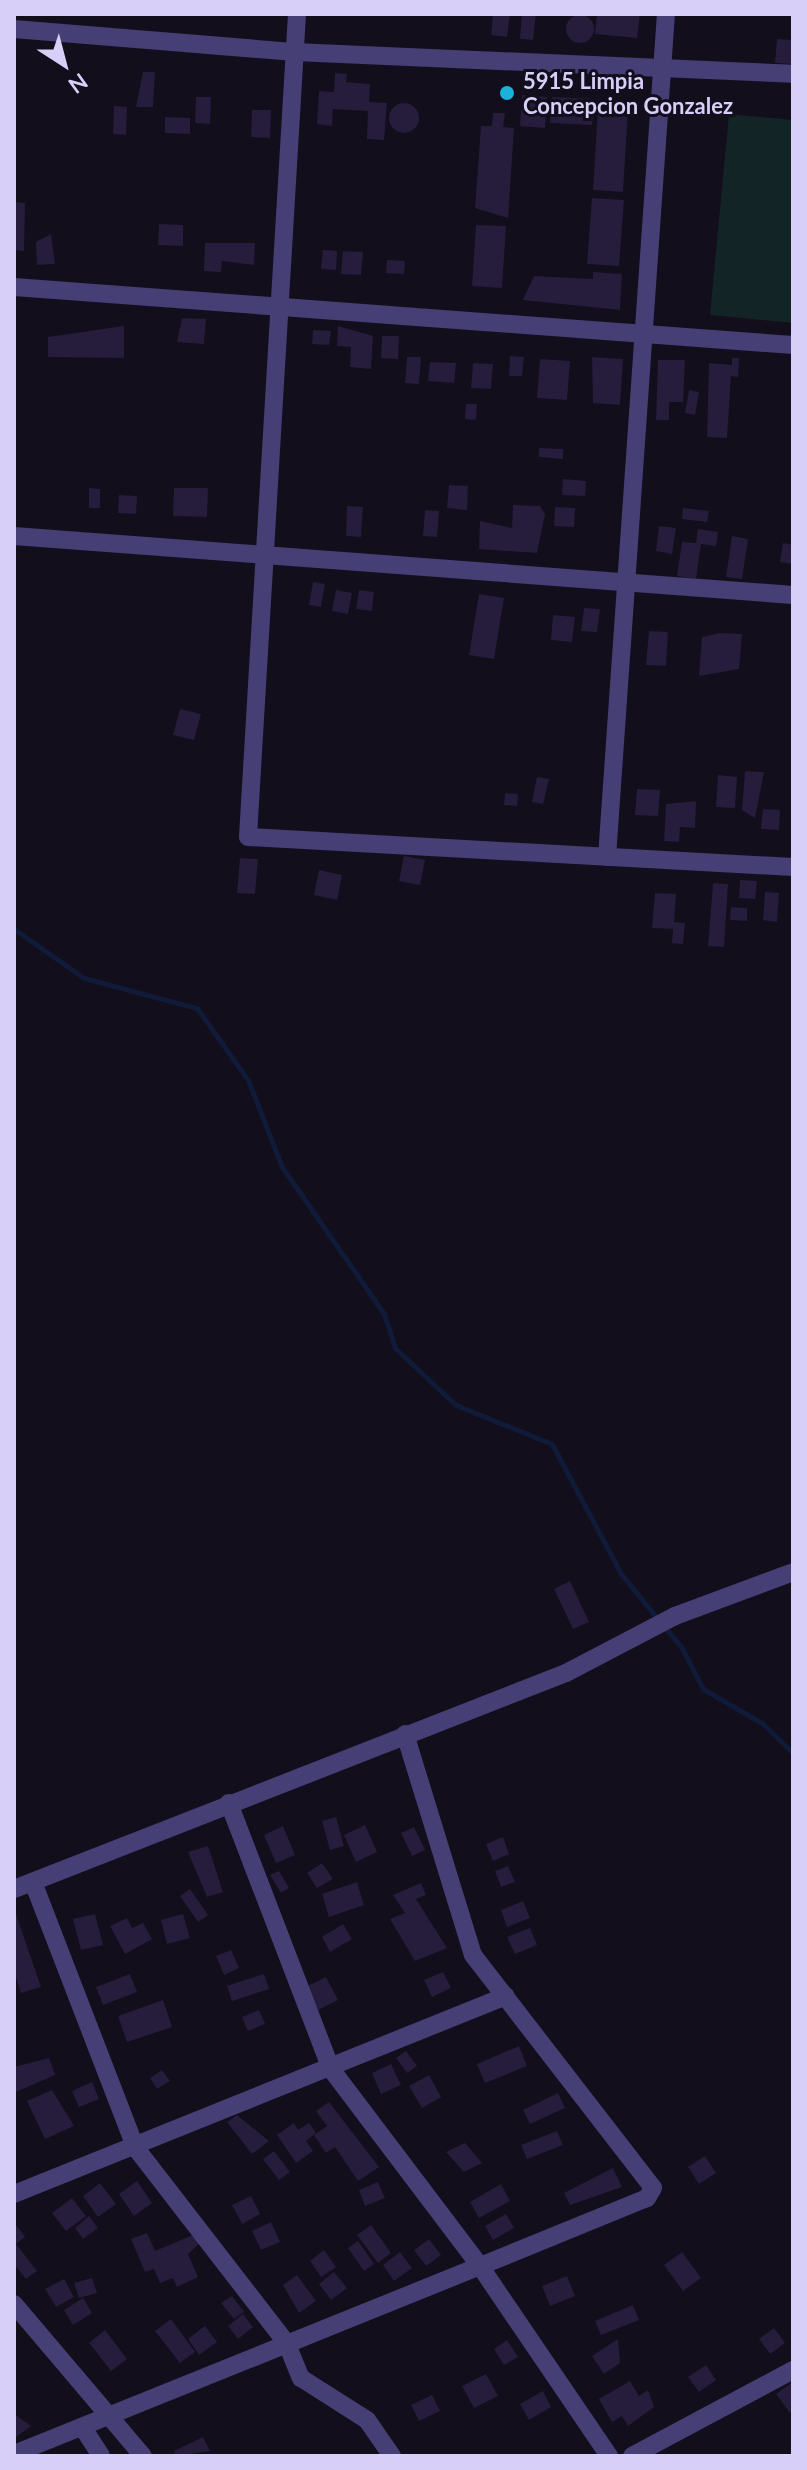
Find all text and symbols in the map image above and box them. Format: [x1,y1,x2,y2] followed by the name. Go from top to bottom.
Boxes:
[24,24,104,104] north arrow
[523,67,733,118] place label: 5915 Limpia Concepcion Gonzalez
[64,68,93,100] text: N
[498,84,516,102] marker: 5915 Limpia Concepcion Gonzalez

